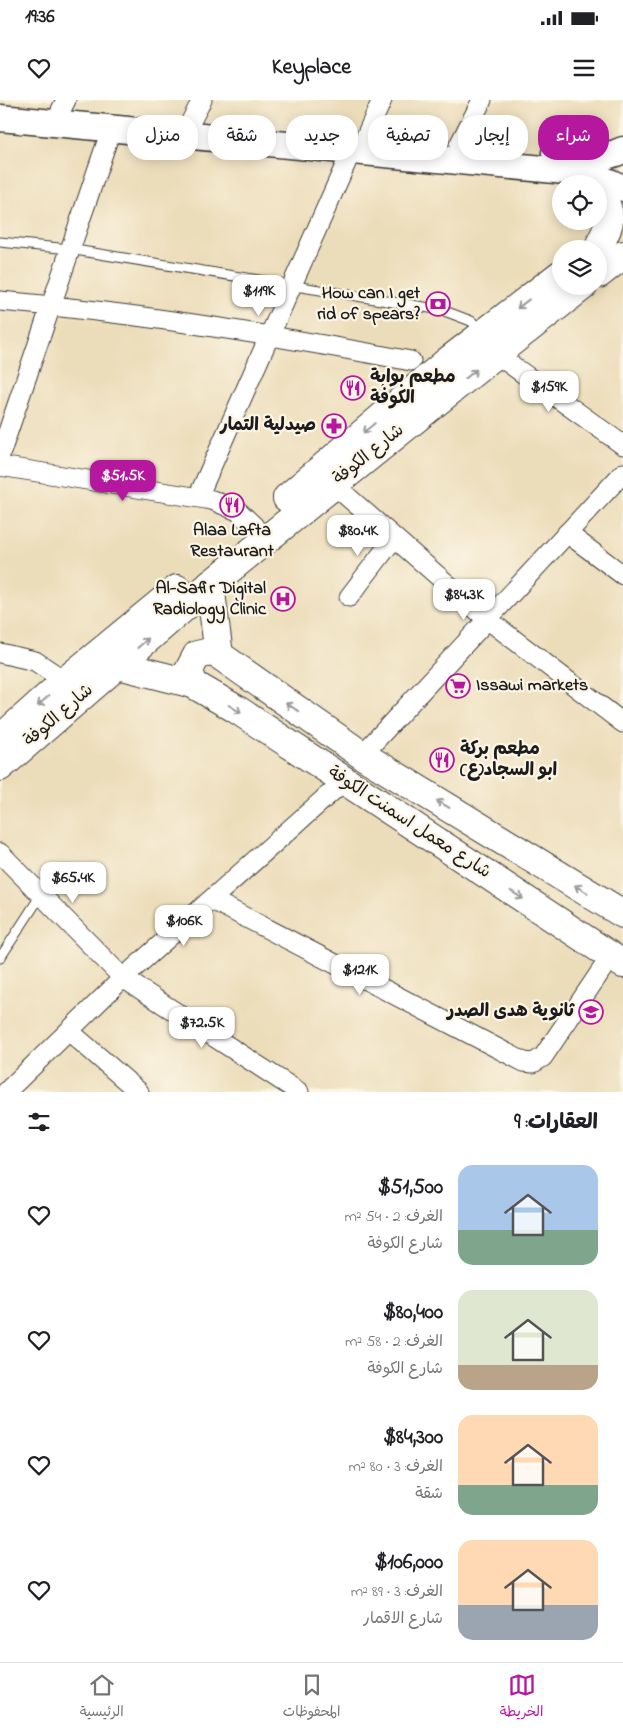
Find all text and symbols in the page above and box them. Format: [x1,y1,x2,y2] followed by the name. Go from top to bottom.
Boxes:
[25,4,55,31] text: 19:36
[272,52,351,84] text: Keyplace
[25,54,53,82] icon: heart
[570,54,598,82] icon: menu
[127,115,198,160] chip: منزل
[208,115,276,160] chip: شقة
[286,115,358,160] chip: جديد
[368,115,448,160] chip: تصفية
[458,115,528,160] chip: إيجار
[538,115,609,160] chip: شراء
[552,175,607,295] map controls
[552,175,607,230] button: locate
[552,240,607,295] button: layers
[224,274,294,317] pin: $119K
[243,279,275,303] text: $119K
[317,281,421,328] place label: How can I get rid of spears?
[425,291,451,317] bank icon: How can I get rid of spears?
[517,298,530,309] one-way arrow
[370,365,456,412] place label: مطعم بوابة الكوفة
[464,368,477,379] one-way arrow
[514,370,584,413] pin: $159K
[340,375,366,401] restaurant icon: مطعم بوابة الكوفة
[531,375,567,399] text: $159K
[219,413,316,439] place label: صيدلية التمار
[321,413,347,439] pharmacy icon: صيدلية التمار
[328,418,410,492] street label: شارع الكوفة
[363,422,376,434] one-way arrow
[82,460,164,502] pin: $51.5K
[101,464,145,488] text: $51.5K
[219,492,245,518] restaurant icon: Alaa Lafta Restaurant
[317,514,399,557] pin: $80.4K
[190,518,275,565] place label: Alaa Lafta Restaurant
[338,519,378,543] text: $80.4K
[153,576,267,624] place label: Al-Safir Digital Radiology Clinic
[423,578,505,621] pin: $84.3K
[444,583,484,607] text: $84.3K
[270,586,296,612] hospital icon: Al-Safir Digital Radiology Clinic
[136,638,149,649] one-way arrow
[445,673,471,699] supermarket icon: Issawi markets
[476,673,588,699] place label: Issawi markets
[18,678,100,754] street label: شارع الكوفة
[37,695,50,707] one-way arrow
[285,702,299,712] one-way arrow
[228,704,242,714] one-way arrow
[460,737,557,784] place label: مطعم بركة ابو السجاد(ع)
[429,747,455,773] restaurant icon: مطعم بركة ابو السجاد(ع)
[322,760,496,886] street label: شارع معمل اسمنت الكوفة
[436,799,450,809] one-way arrow
[32,862,114,904] pin: $65.4K
[51,866,95,890] text: $65.4K
[575,884,589,894] one-way arrow
[510,889,524,900] one-way arrow
[149,904,219,947] pin: $106K
[166,909,202,933] text: $106K
[325,954,395,996] pin: $121K
[342,958,378,982] text: $121K
[445,999,576,1025] place label: ثانوية هدى الصدر
[578,999,604,1025] school or university icon: ثانوية هدى الصدر
[161,1006,243,1049] pin: $72.5K
[180,1011,224,1035] text: $72.5K
[25,1108,53,1136] icon: filters
[514,1108,598,1138] text: العقارات: 9
[378,1173,443,1203] text: $51,500
[498,1185,558,1245] icon: home
[25,1201,53,1229] icon: heart
[344,1205,443,1229] text: الغرف: 2 · 54 m²
[368,1232,443,1256] text: شارع الكوفة
[383,1298,443,1328] text: $80,400
[498,1310,558,1370] icon: home
[25,1326,53,1354] icon: heart
[345,1330,443,1354] text: الغرف: 2 · 58 m²
[368,1357,443,1381] text: شارع الكوفة
[383,1423,443,1453] text: $84,300
[498,1435,558,1495] icon: home
[25,1451,53,1479] icon: heart
[349,1455,443,1479] text: الغرف: 3 · 80 m²
[415,1482,443,1506] text: شقة
[374,1548,443,1578] text: $106,000
[498,1560,558,1620] icon: home
[25,1576,53,1604] icon: heart
[351,1580,443,1604] text: الغرف: 3 · 89 m²
[363,1607,443,1631] text: شارع الاقمار
[80,1671,124,1724] tab: الرئيسية
[283,1671,340,1724] tab: المحفوظات
[500,1671,543,1724] tab: الخريطة

